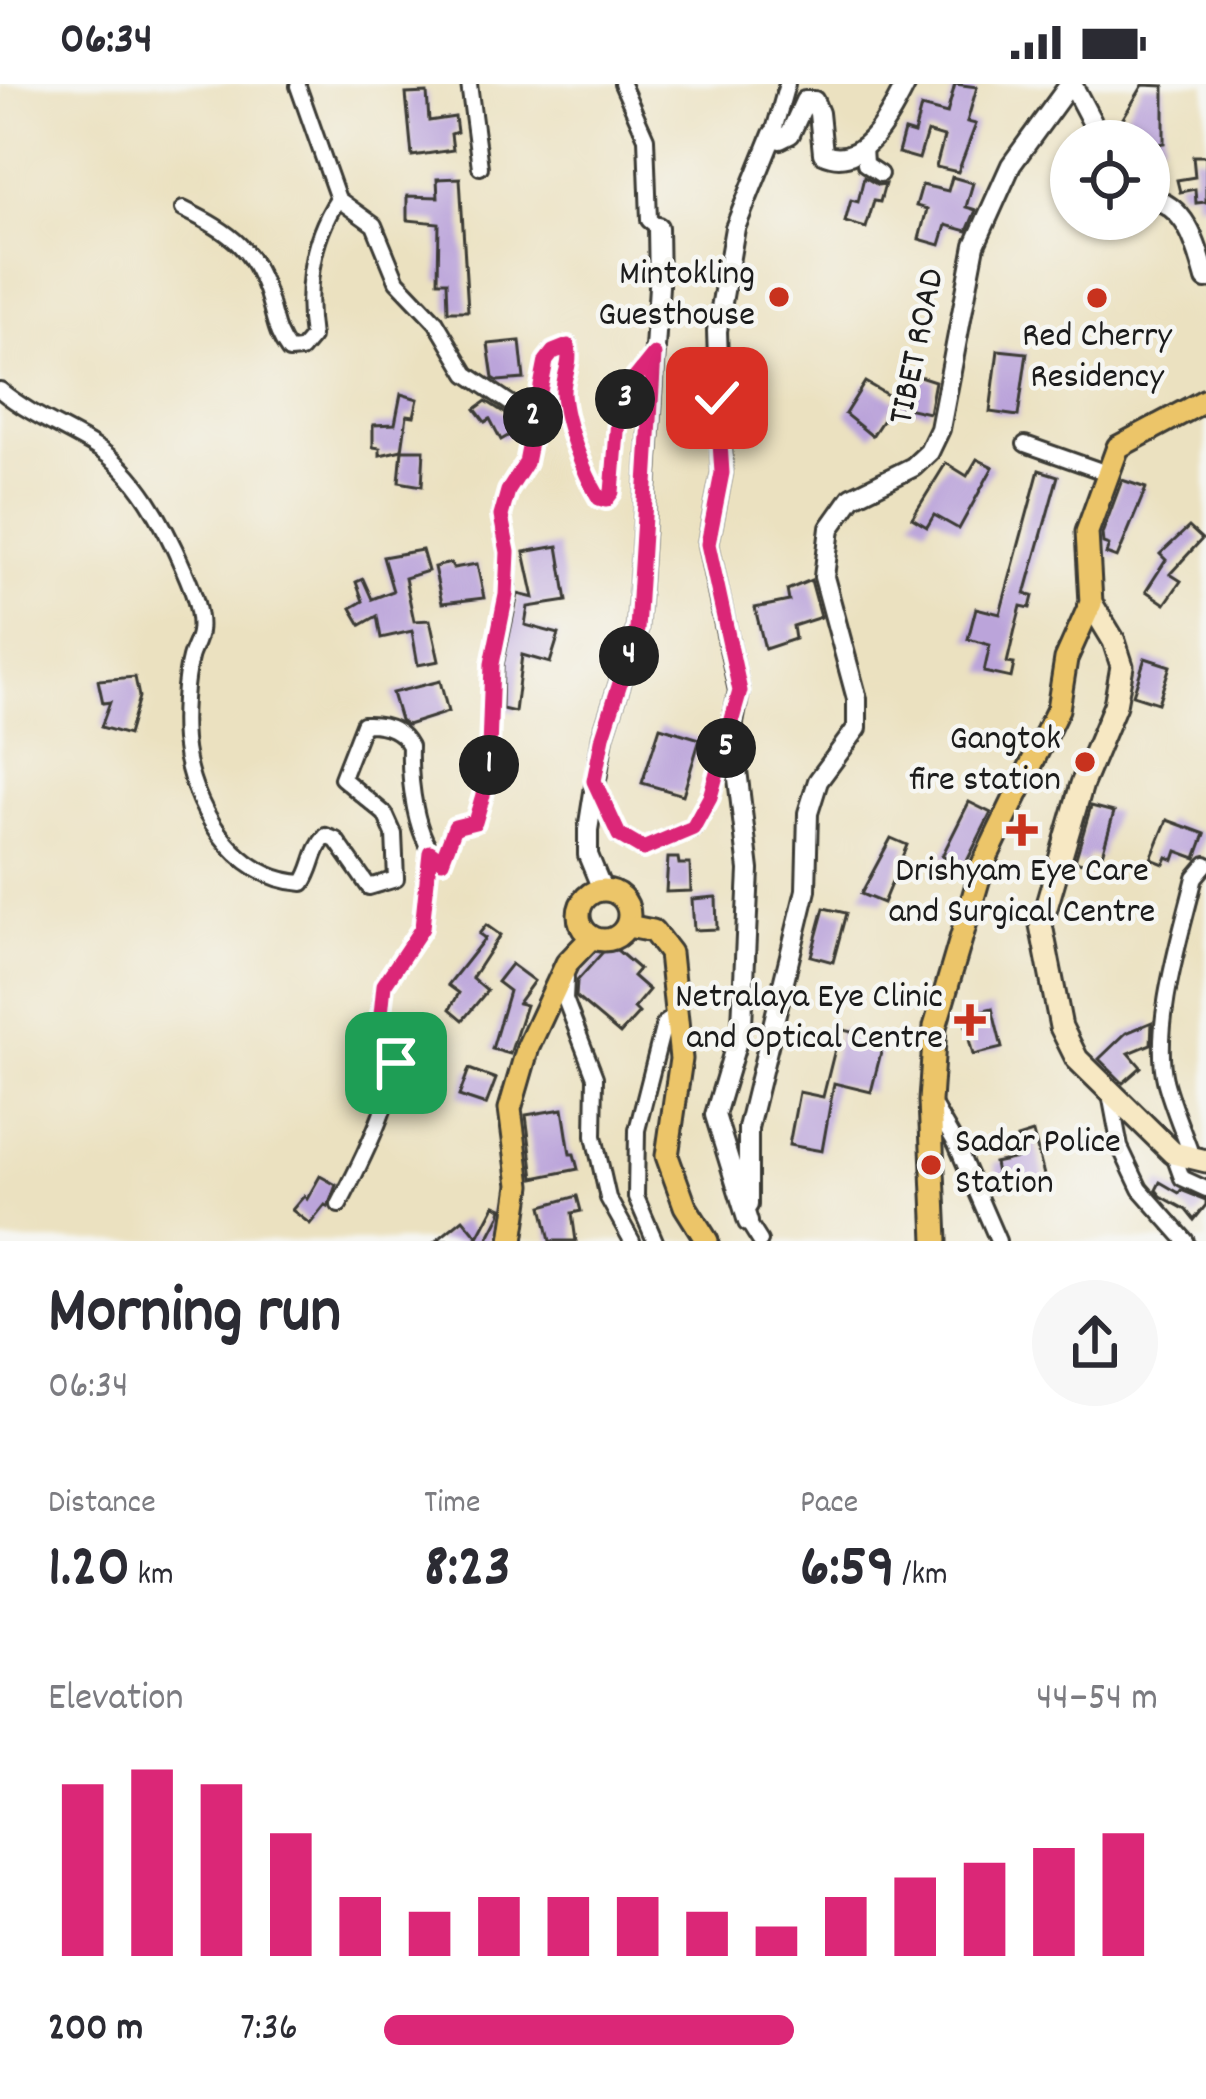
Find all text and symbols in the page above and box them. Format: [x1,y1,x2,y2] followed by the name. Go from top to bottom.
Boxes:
[60,10,153,74] text: 06:34
[1050,120,1170,240] map controls
[1050,120,1170,240] button: locate
[598,250,755,343] place label: Mintokling Guesthouse
[877,264,961,430] street label: TIBET ROAD
[766,284,792,310] marker: Mintokling Guesthouse
[1084,285,1110,311] marker: Red Cherry Residency
[1022,312,1173,405] place label: Red Cherry Residency
[666,347,768,449] pin
[684,365,750,431] icon: check
[595,369,655,429] pin: 3
[618,375,632,422] text: 3
[503,387,563,447] pin: 2
[526,393,540,440] text: 2
[599,626,659,686] pin: 4
[622,632,636,679] text: 4
[909,715,1061,808] place label: Gangtok fire station
[696,718,756,778] pin: 5
[718,724,734,771] text: 5
[459,735,519,795] pin: 1
[485,741,493,788] text: 1
[1072,749,1098,775] marker: Gangtok fire station
[1006,814,1038,846] marker: Drishyam Eye Care and Surgical Centre
[889,847,1155,940] place label: Drishyam Eye Care and Surgical Centre
[675,973,943,1066] place label: Netralaya Eye Clinic and Optical Centre
[954,1004,986,1036] marker: Netralaya Eye Clinic and Optical Centre
[345,1012,447,1114] pin
[363,1030,429,1096] icon: arrive
[955,1118,1121,1211] place label: Sadar Police Station
[918,1152,944,1178] marker: Sadar Police Station
[48,1269,341,1363] text: Morning run
[1032,1280,1158,1406] button: share
[48,1361,128,1416] text: 06:34
[48,1481,156,1528] text: Distance
[424,1481,480,1528] text: Time
[800,1481,858,1528] text: Pace
[48,1528,130,1614] text: 1.20
[424,1528,511,1614] text: 8:23
[800,1528,895,1614] text: 6:59
[130,1553,174,1600] text: km
[895,1553,948,1600] text: /km
[48,1673,184,1728] text: Elevation
[1036,1673,1158,1728] text: 44–54 m
[48,2003,143,2058] text: 200 m
[240,2003,298,2058] text: 7:36

